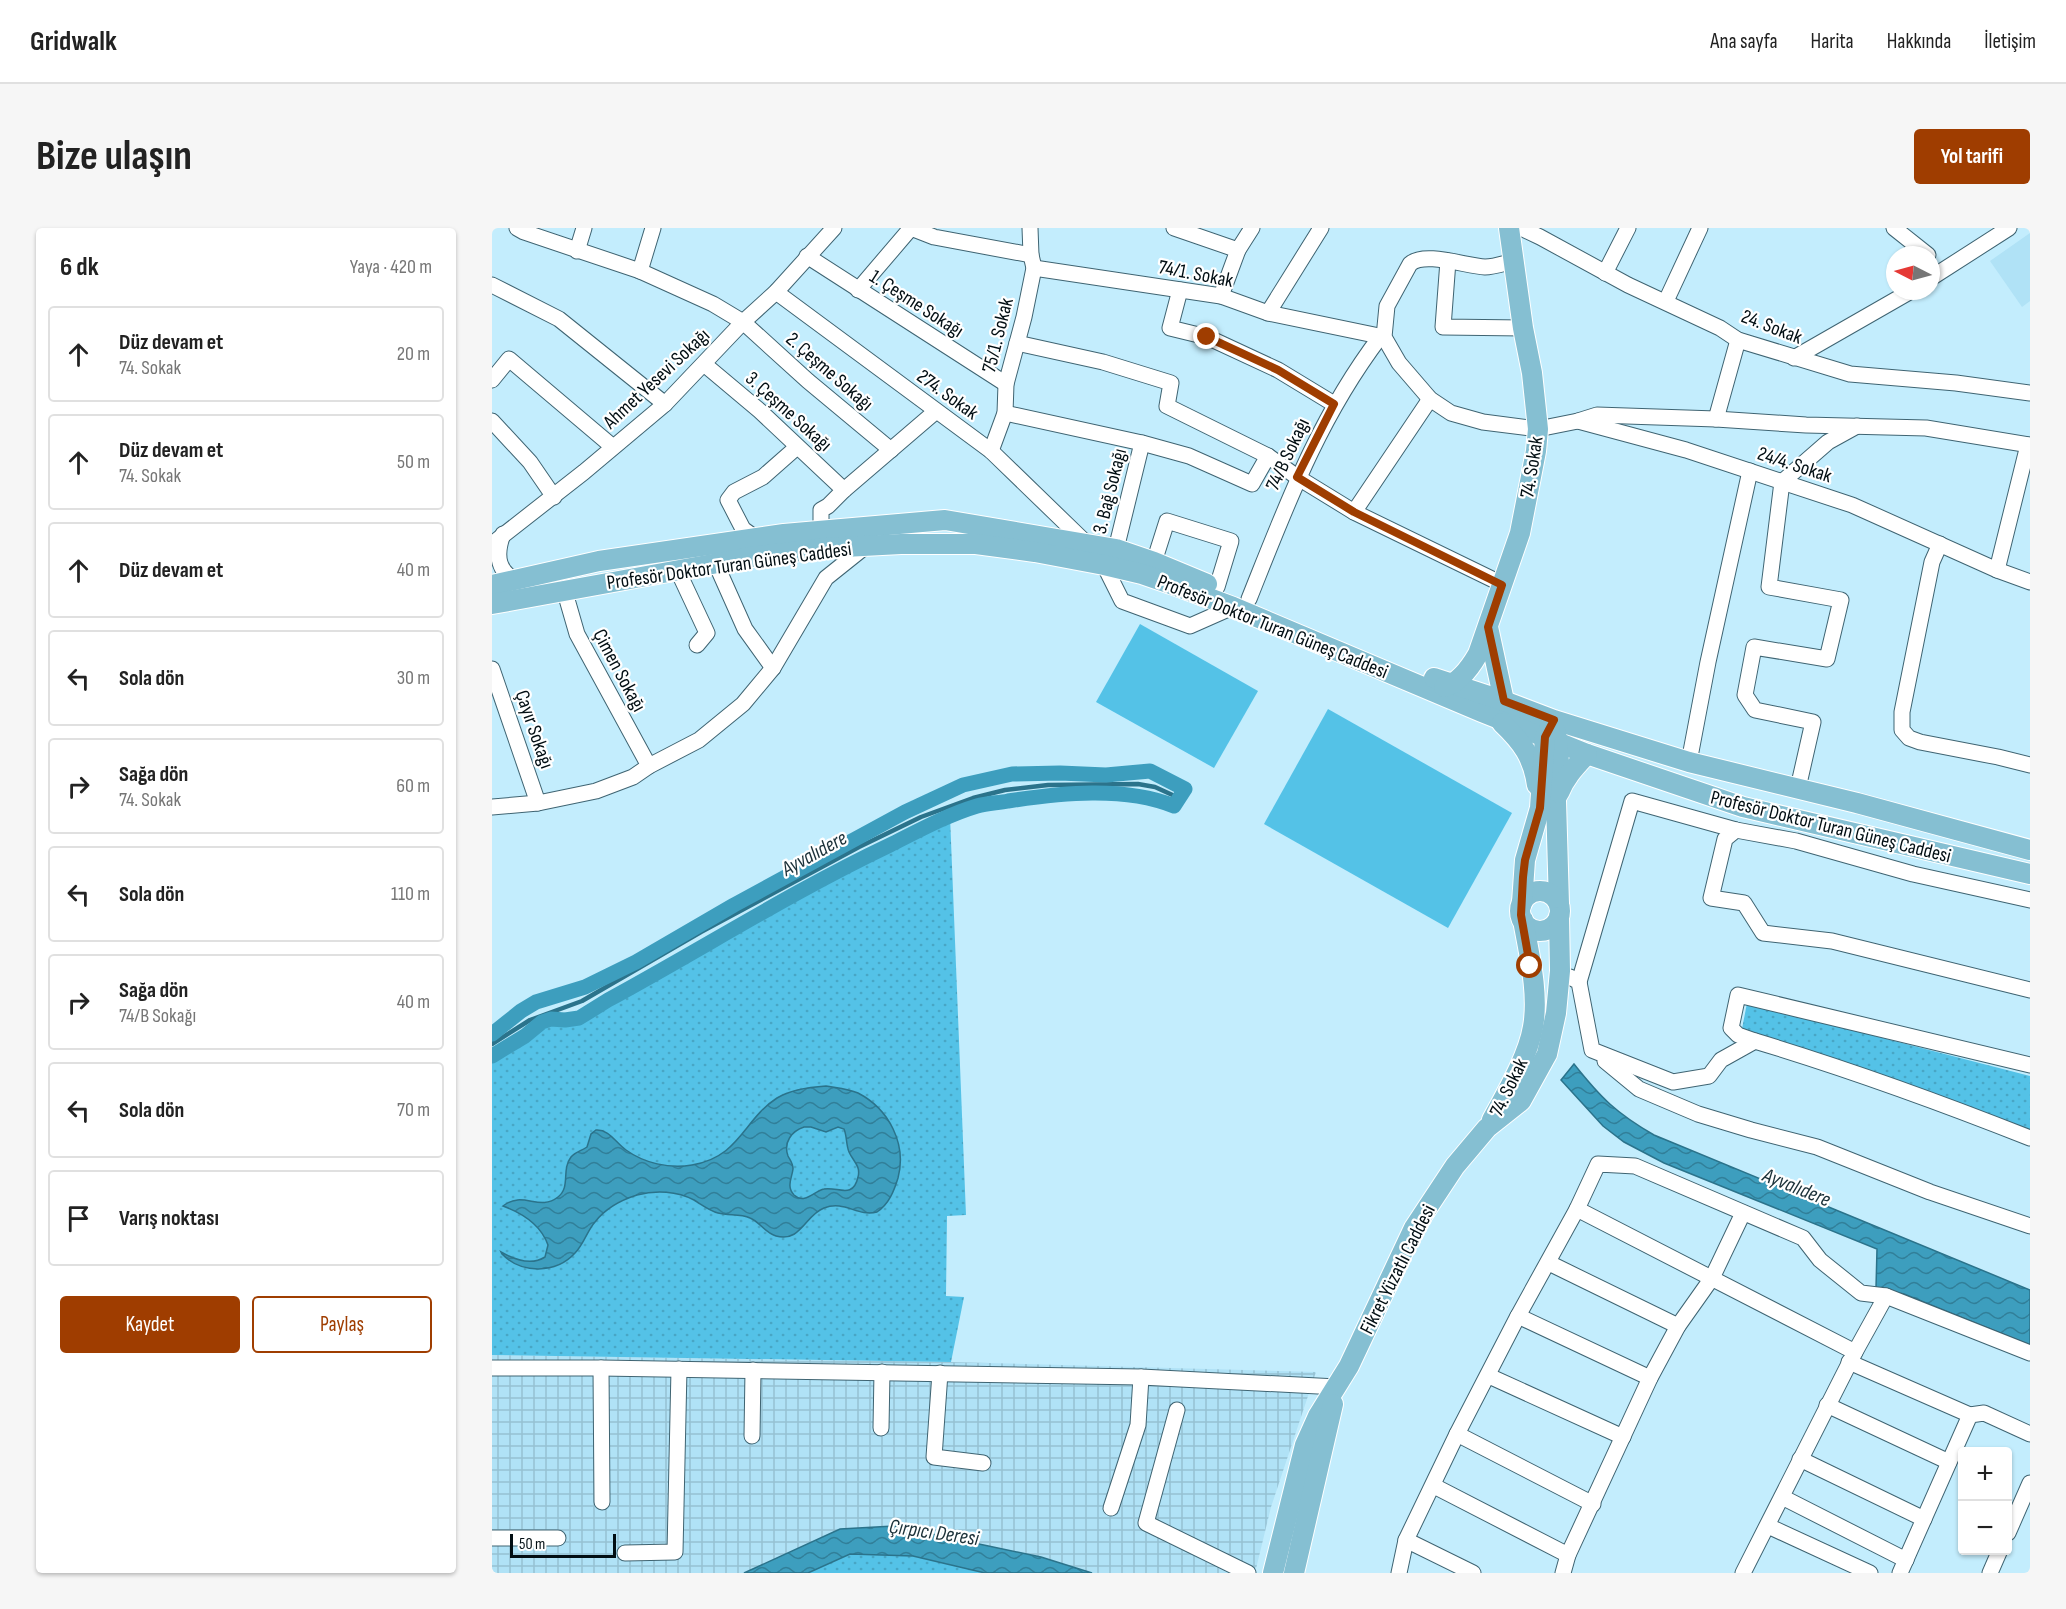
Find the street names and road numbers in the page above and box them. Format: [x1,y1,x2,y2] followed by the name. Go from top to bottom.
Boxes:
[1156,255,1236,293] street label: 74/1. Sokak
[865,265,968,343] street label: 1. Çeşme Sokağı
[977,295,1019,375] street label: 75/1. Sokak
[1738,304,1806,350] street label: 24. Sokak
[598,323,715,435] street label: Ahmet Yesevi Sokağı
[781,327,878,416] street label: 2. Çeşme Sokağı
[912,364,983,425] street label: 274. Sokak
[740,367,837,457] street label: 3. Çeşme Sokağı
[1261,414,1315,494] street label: 74/B Sokağı
[1515,434,1549,500] street label: 74. Sokak
[1754,442,1835,488] street label: 24/4. Sokak
[1088,446,1132,536] street label: 3. Bağ Sokağı
[605,537,853,595] street label: Profesör Doktor Turan Güneş Caddesi
[1154,570,1392,684] street label: Profesör Doktor Turan Güneş Caddesi
[587,625,651,716] street label: Çimen Sokağı
[509,687,559,772] street label: Çayır Sokağı
[1708,785,1953,868] street label: Profesör Doktor Turan Güneş Caddesi
[1484,1054,1533,1121] street label: 74. Sokak
[1355,1201,1441,1338] street label: Fikret Yüzatlı Caddesi

